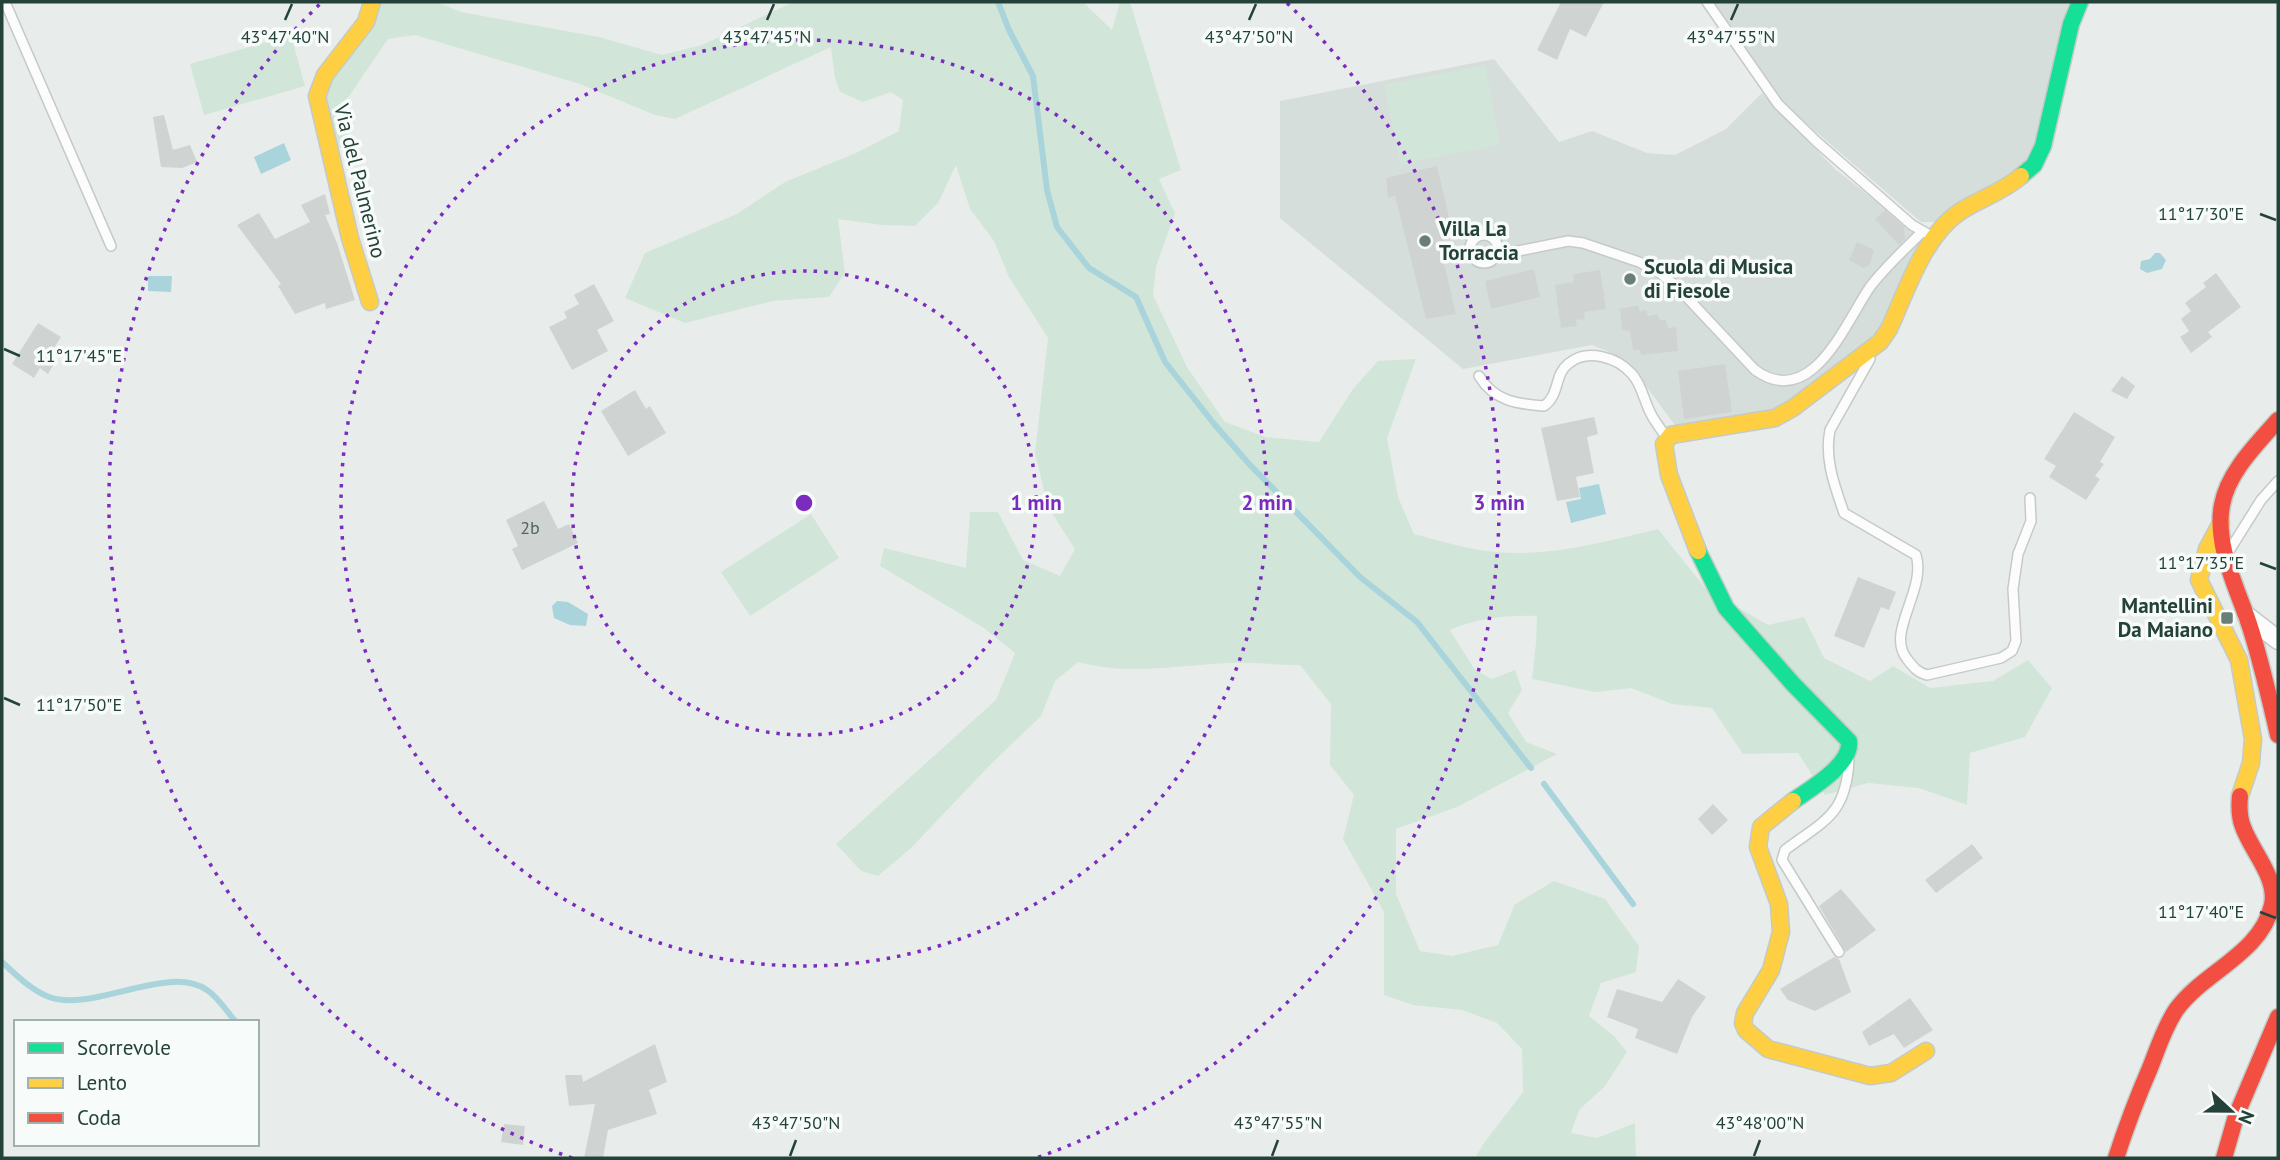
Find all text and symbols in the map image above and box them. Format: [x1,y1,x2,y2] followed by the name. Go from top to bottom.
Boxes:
[241,25,329,48] text: 43°47'40"N
[723,25,811,48] text: 43°47'45"N
[1205,25,1293,48] text: 43°47'50"N
[1687,25,1775,48] text: 43°47'55"N
[328,100,393,261] street label: Via del Palmerino
[2158,202,2244,225] text: 11°17'30"E
[1438,215,1519,266] place label: Villa La Torraccia
[1417,233,1433,249] marker: Villa La Torraccia
[1644,253,1793,304] place label: Scuola di Musica di Fiesole
[1622,271,1638,287] marker: Scuola di Musica di Fiesole
[36,344,122,367] text: 11°17'45"E
[1010,489,1062,516] text: 1 min
[1241,489,1293,516] text: 2 min
[1473,489,1525,516] text: 3 min
[792,491,816,515] centre of rings
[520,516,540,539] house number: 2b
[2158,551,2244,574] text: 11°17'35"E
[2118,592,2213,643] place label: Mantellini Da Maiano
[2219,610,2235,626] marker: Mantellini Da Maiano
[36,693,122,716] text: 11°17'50"E
[2158,900,2244,923] text: 11°17'40"E
[14,1020,259,1146] legend
[77,1034,171,1061] text: Scorrevole
[77,1069,127,1096] text: Lento
[2196,1076,2266,1146] north arrow
[77,1104,121,1131] text: Coda
[2233,1107,2260,1128] text: N
[752,1111,840,1134] text: 43°47'50"N
[1234,1111,1322,1134] text: 43°47'55"N
[1716,1111,1804,1134] text: 43°48'00"N

